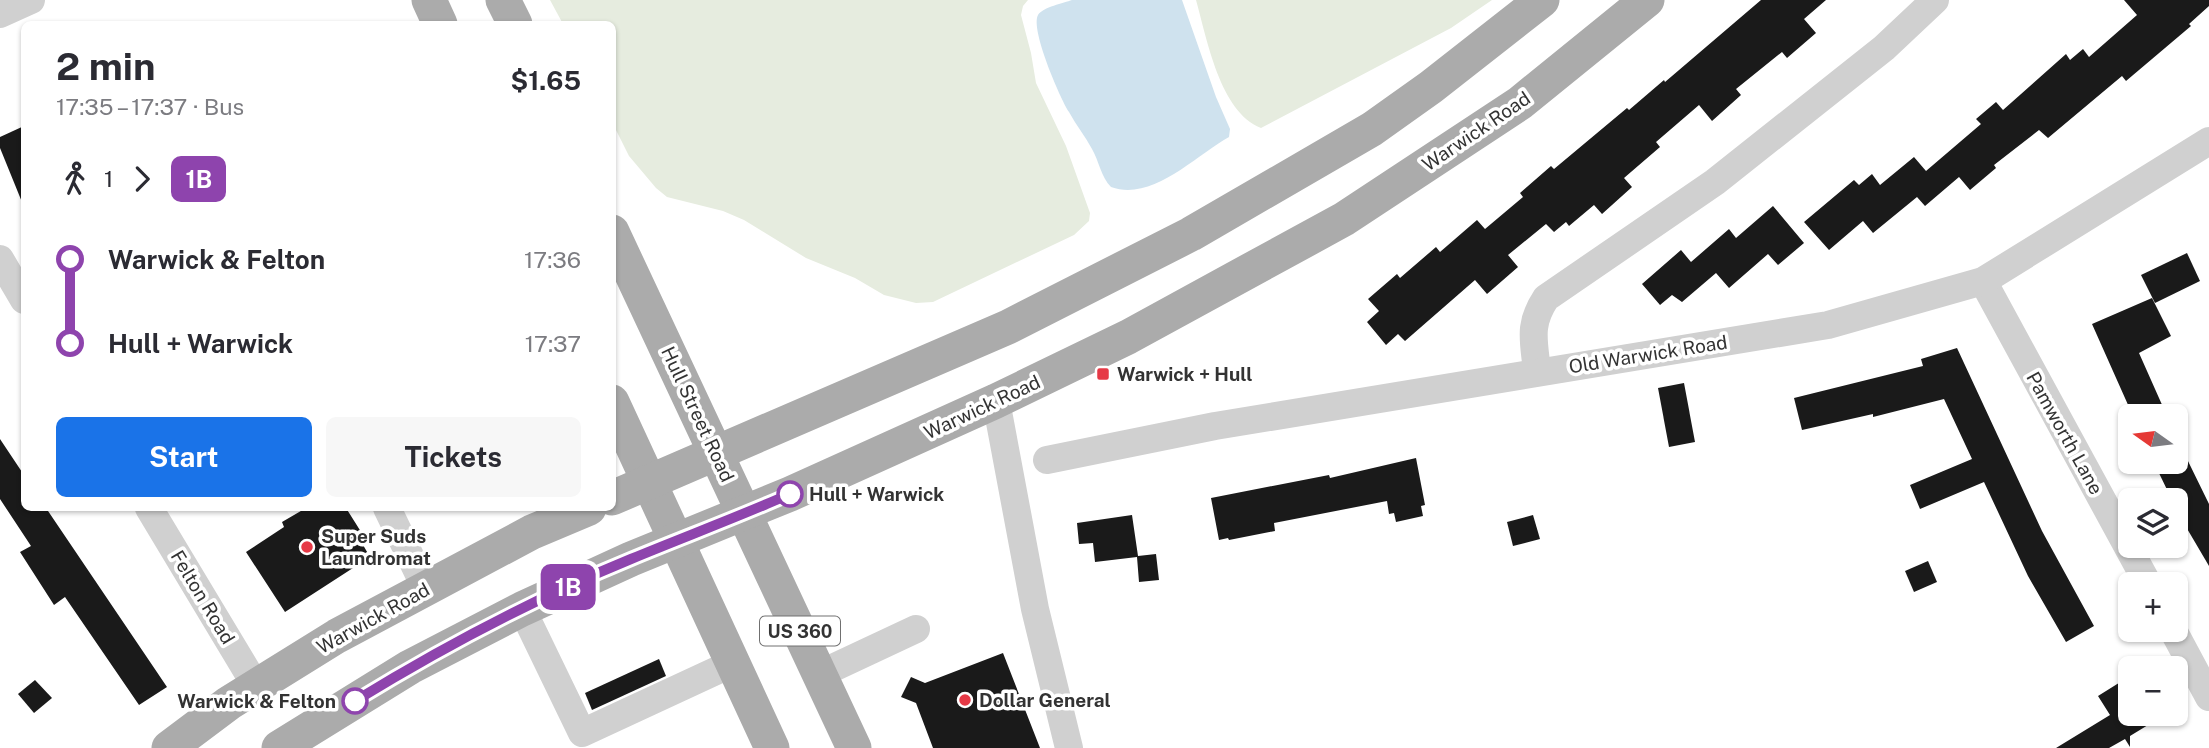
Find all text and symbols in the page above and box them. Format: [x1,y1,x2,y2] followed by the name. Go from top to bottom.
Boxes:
[56,44,156,89] text: 2 min
[510,65,581,96] text: $1.65
[1418,87,1534,175] street label: Warwick Road
[56,93,244,120] text: 17:35 – 17:37 · Bus
[56,160,94,198] icon: walk
[123,160,161,198] icon: forward
[104,165,113,192] text: 1
[185,165,212,193] text: 1B
[108,244,325,275] text: Warwick & Felton
[524,246,581,273] text: 17:36
[108,328,293,359] text: Hull + Warwick
[525,330,581,357] text: 17:37
[1567,331,1729,377] street label: Old Warwick Road
[657,343,739,485] street label: Hull Street Road
[1117,363,1253,385] place label: Warwick + Hull
[1095,366,1111,382] marker: Warwick + Hull
[2022,368,2108,498] street label: Pamworth Lane
[920,371,1044,443] street label: Warwick Road
[2118,404,2188,474] north arrow
[2118,404,2188,726] map controls
[56,417,312,497] button: Start
[326,417,581,497] button: Tickets
[777,481,803,507] marker: Hull + Warwick
[809,483,944,505] place label: Hull + Warwick
[2118,488,2188,558] button: layers
[321,525,431,569] place label: Super Suds Laundromat
[299,539,315,555] marker: Super Suds Laundromat
[166,546,240,648] street label: Felton Road
[536,564,600,610] line badge: 1B
[2118,572,2188,642] button: +
[555,573,581,601] text: 1B
[313,578,433,658] street label: Warwick Road
[760,616,840,646] road number: US 360
[2118,656,2188,726] button: −
[342,688,368,714] marker: Warwick & Felton
[979,689,1111,711] place label: Dollar General
[177,690,336,712] place label: Warwick & Felton
[957,692,973,708] marker: Dollar General

